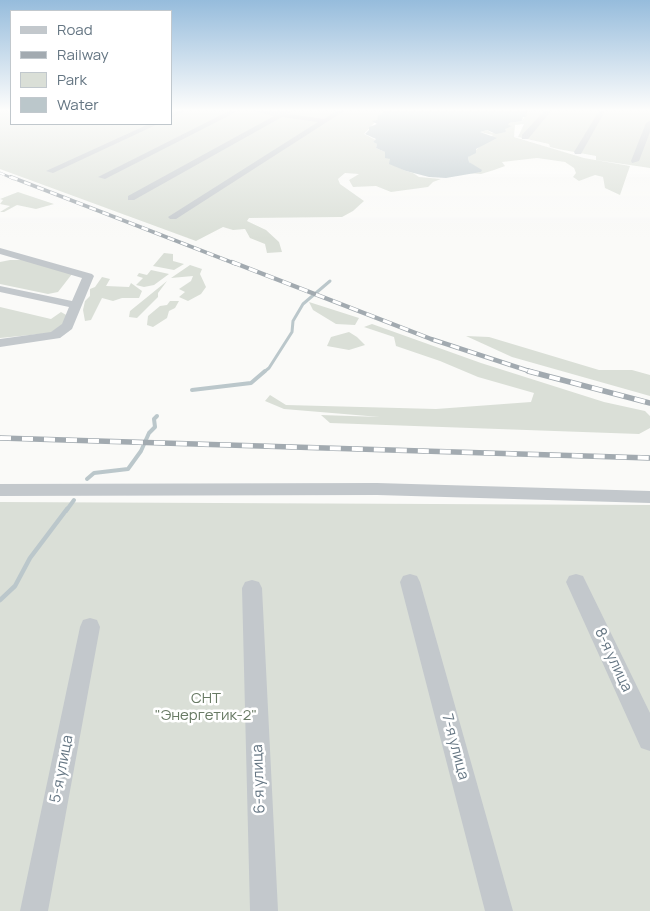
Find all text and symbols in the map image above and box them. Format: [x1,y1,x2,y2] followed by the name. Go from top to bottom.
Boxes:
[10,10,172,125] legend
[57,19,93,40] text: Road
[57,44,109,65] text: Railway
[57,69,87,90] text: Park
[57,94,99,115] text: Water
[590,625,636,695] street label: 8-я улица
[155,690,257,725] park label: СHТ "Энергетик-2"
[438,712,472,782] street label: 7-я улица
[47,734,77,804] street label: 5-я улица
[249,744,269,814] street label: 6-я улица

